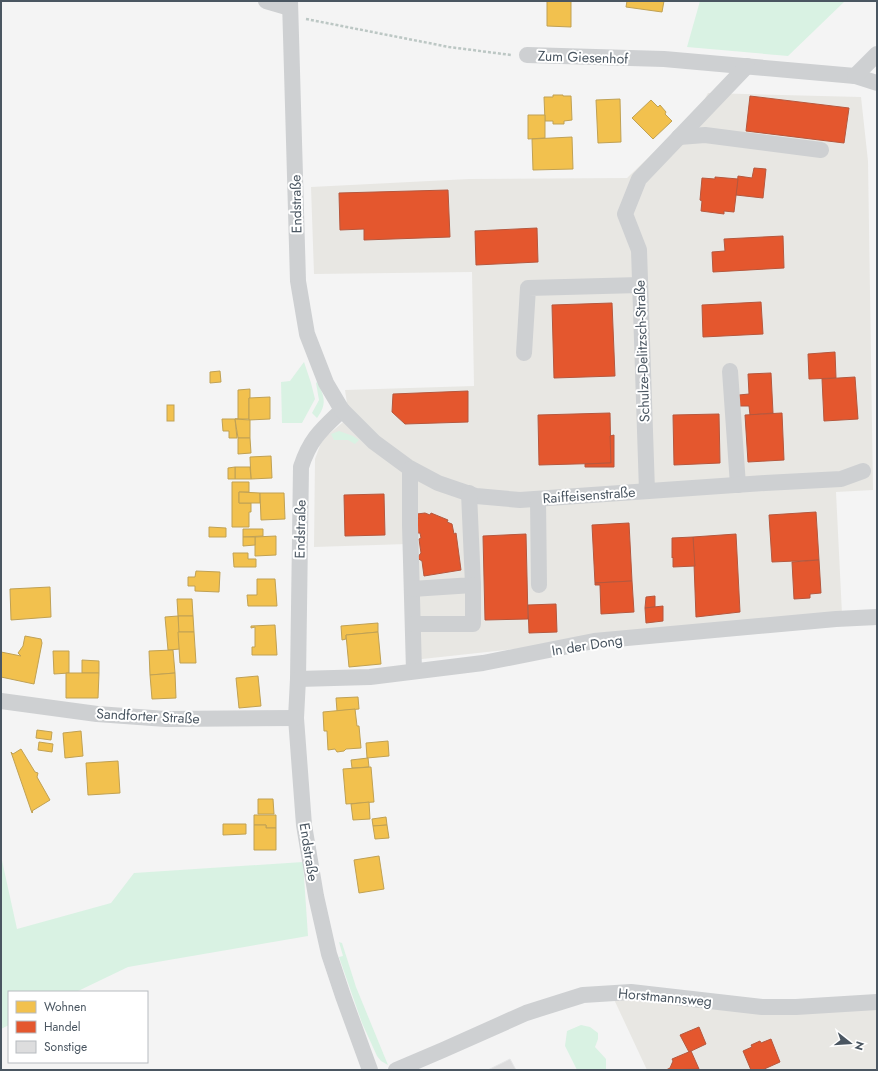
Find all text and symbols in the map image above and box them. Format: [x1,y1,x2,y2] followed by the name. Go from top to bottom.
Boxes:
[537,45,630,69] street label: Zum Giesenhof
[285,174,307,234] street label: Endstraße
[630,280,654,422] street label: Schulze-Delitzsch-Straße
[542,482,636,508] street label: Raiffeisenstraße
[289,499,311,559] street label: Endstraße
[550,630,624,660] street label: In der Dong
[96,703,200,729] street label: Sandforter Straße
[295,821,323,883] street label: Endstraße
[617,983,713,1011] street label: Horstmannsweg
[8,991,148,1063] legend
[44,998,87,1016] text: Wohnen
[44,1018,80,1036] text: Handel
[830,1023,870,1063] north arrow
[44,1038,87,1056] text: Sonstige
[851,1039,868,1052] text: N

